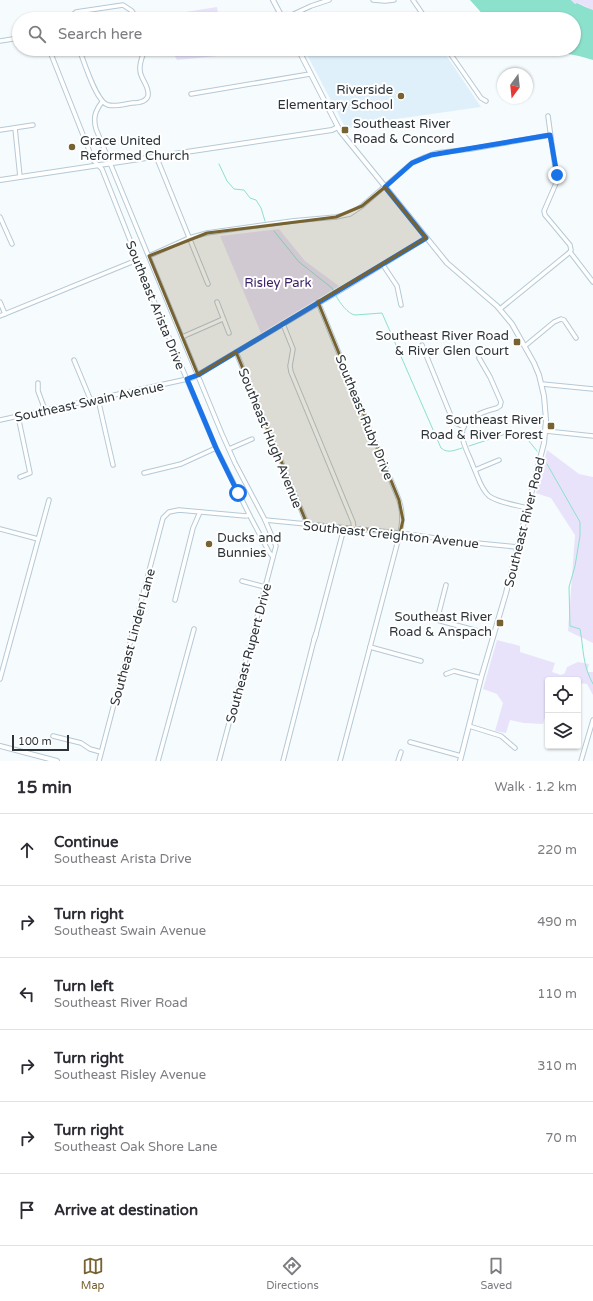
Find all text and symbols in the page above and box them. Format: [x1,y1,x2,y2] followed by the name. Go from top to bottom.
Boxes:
[12,12,581,56] search box
[26,23,48,45] icon: search
[58,25,142,43] text: Search here
[497,68,533,104] north arrow
[278,82,393,113] place label: Riverside Elementary School
[396,91,406,101] marker: Riverside Elementary School
[353,116,454,147] place label: Southeast River Road & Concord
[340,125,350,135] marker: Southeast River Road & Concord
[80,133,189,164] place label: Grace United Reformed Church
[67,142,77,152] marker: Grace United Reformed Church
[548,166,566,184] route end
[122,239,188,372] street label: Southeast Arista Drive
[244,275,312,291] park label: Risley Park
[375,328,509,359] place label: Southeast River Road & River Glen Court
[512,337,522,347] marker: Southeast River Road & River Glen Court
[332,352,397,482] street label: Southeast Ruby Drive
[235,366,305,511] street label: Southeast Hugh Avenue
[13,378,165,426] street label: Southeast Swain Avenue
[420,412,543,443] place label: Southeast River Road & River Forest
[546,421,556,431] marker: Southeast River Road & River Forest
[501,455,549,589] street label: Southeast River Road
[229,484,247,502] route start
[302,518,480,552] street label: Southeast Creighton Avenue
[217,530,282,561] place label: Ducks and Bunnies
[204,539,214,549] marker: Ducks and Bunnies
[107,567,159,708] street label: Southeast Linden Lane
[223,582,275,725] street label: Southeast Rupert Drive
[389,609,492,640] place label: Southeast River Road & Anspach
[495,618,505,628] marker: Southeast River Road & Anspach
[545,677,581,749] map controls
[545,677,581,713] button: locate
[545,713,581,749] button: layers
[12,733,69,752] scale bar
[18,735,52,748] text: 100 m
[16,777,72,798] text: 15 min
[495,779,577,795] text: Walk · 1.2 km
[54,833,118,851] text: Continue
[16,839,38,861] icon: ahead
[537,842,577,858] text: 220 m
[54,851,192,867] text: Southeast Arista Drive
[54,905,124,923] text: Turn right
[16,911,38,933] icon: right
[537,914,577,930] text: 490 m
[54,923,206,939] text: Southeast Swain Avenue
[54,977,114,995] text: Turn left
[16,983,38,1005] icon: left
[537,986,577,1002] text: 110 m
[54,995,188,1011] text: Southeast River Road
[54,1049,124,1067] text: Turn right
[16,1055,38,1077] icon: right
[537,1058,577,1074] text: 310 m
[54,1067,206,1083] text: Southeast Risley Avenue
[54,1121,124,1139] text: Turn right
[16,1127,38,1149] icon: right
[545,1130,577,1146] text: 70 m
[54,1139,217,1155] text: Southeast Oak Shore Lane
[16,1199,38,1221] icon: arrive
[54,1201,198,1219] text: Arrive at destination
[81,1255,105,1292] tab: Map
[266,1255,319,1292] tab: Directions
[480,1255,512,1292] tab: Saved

